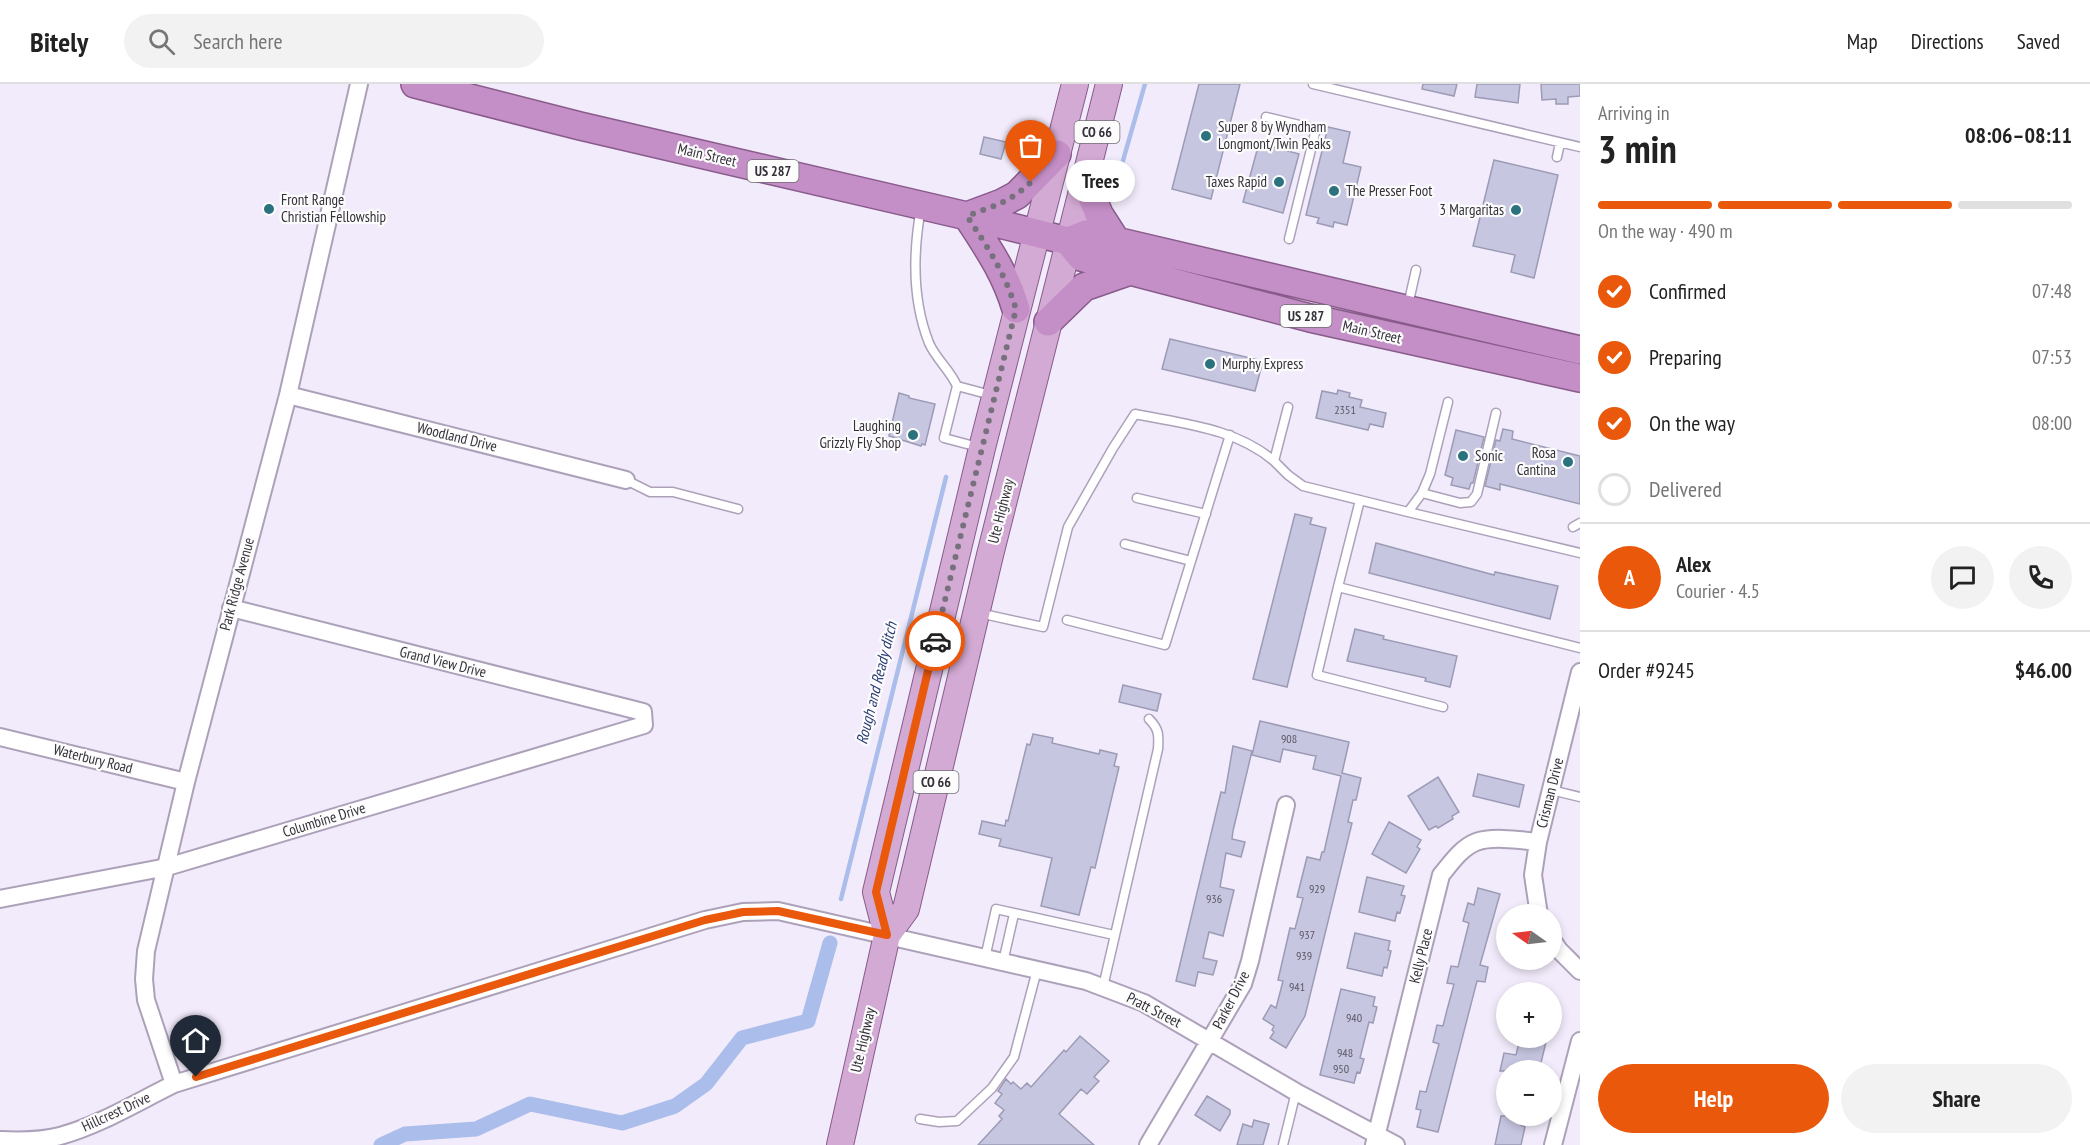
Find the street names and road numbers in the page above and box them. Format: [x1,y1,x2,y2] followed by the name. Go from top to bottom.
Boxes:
[1074,121,1120,143] road number: CO 66
[676,139,738,170] street label: Main Street
[748,160,798,182] road number: US 287
[1280,305,1332,327] road number: US 287
[1341,316,1403,347] street label: Main Street
[415,417,499,456] street label: Woodland Drive
[983,476,1018,545] street label: Ute Highway
[215,535,258,632] street label: Park Ridge Avenue
[398,642,488,681] street label: Grand View Drive
[52,739,135,778] street label: Waterbury Road
[1532,756,1567,830] street label: Crisman Drive
[914,771,958,793] road number: CO 66
[280,798,368,841] street label: Columbine Drive
[1405,926,1436,985] street label: Kelly Place
[1208,967,1253,1032] street label: Parker Drive
[1124,988,1185,1031] street label: Pratt Street
[846,1005,879,1074] street label: Ute Highway
[78,1087,153,1136] street label: Hillcrest Drive

